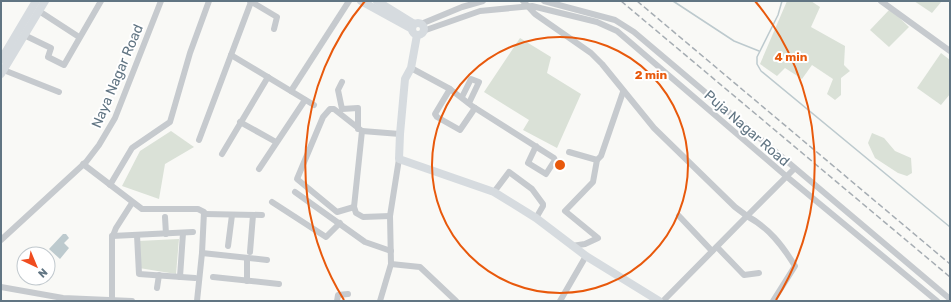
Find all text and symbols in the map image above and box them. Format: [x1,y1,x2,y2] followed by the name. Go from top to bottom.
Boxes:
[88,22,147,131] street label: Naya Nagar Road
[775,50,808,64] text: 4 min
[635,68,668,82] text: 2 min
[701,87,793,170] street label: Puja Nagar Road
[553,158,567,172] centre of rings
[16,246,56,286] north arrow
[35,265,50,280] text: N

